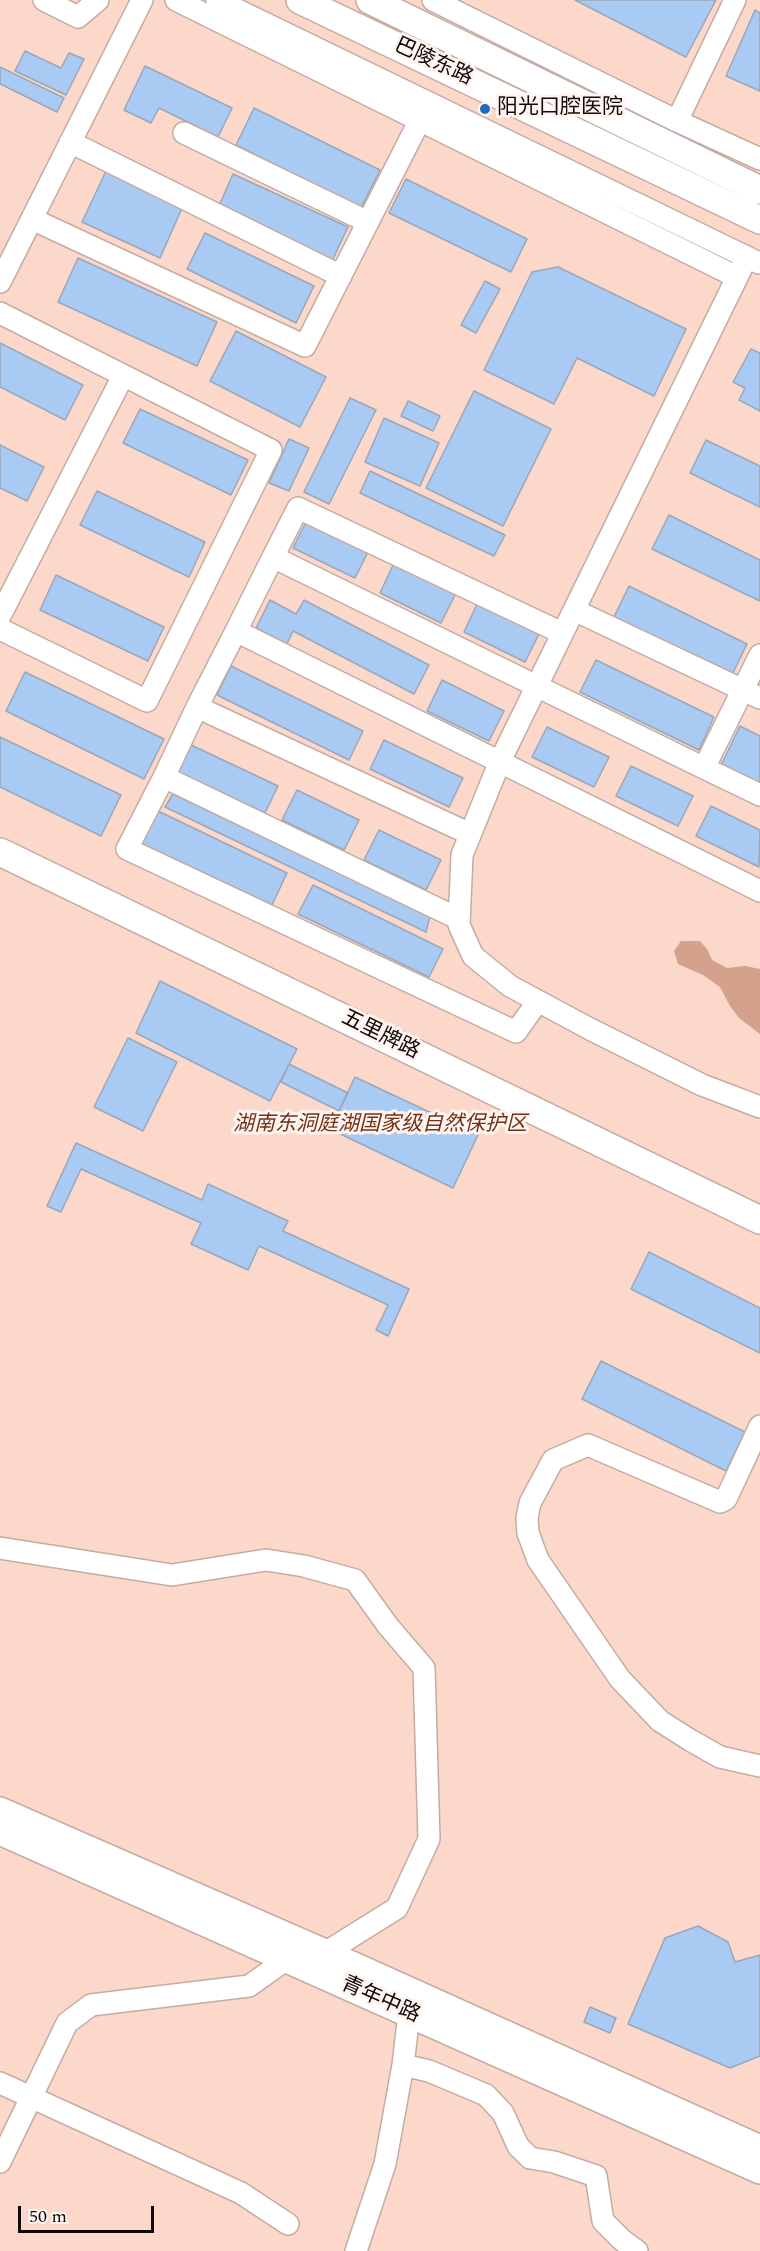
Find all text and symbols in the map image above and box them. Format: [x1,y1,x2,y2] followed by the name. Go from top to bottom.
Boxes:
[390,34,476,92] street label: 巴陵东路
[497,96,623,122] place label: 阳光口腔医院
[478,102,492,116] marker: 阳光口腔医院
[337,1006,423,1066] street label: 五里牌路
[233,1113,527,1139] park label: 湖南东洞庭湖国家级自然保护区
[337,1972,423,2030] street label: 青年中路
[21,2194,158,2232] scale bar
[29,2203,67,2230] text: 50 m

